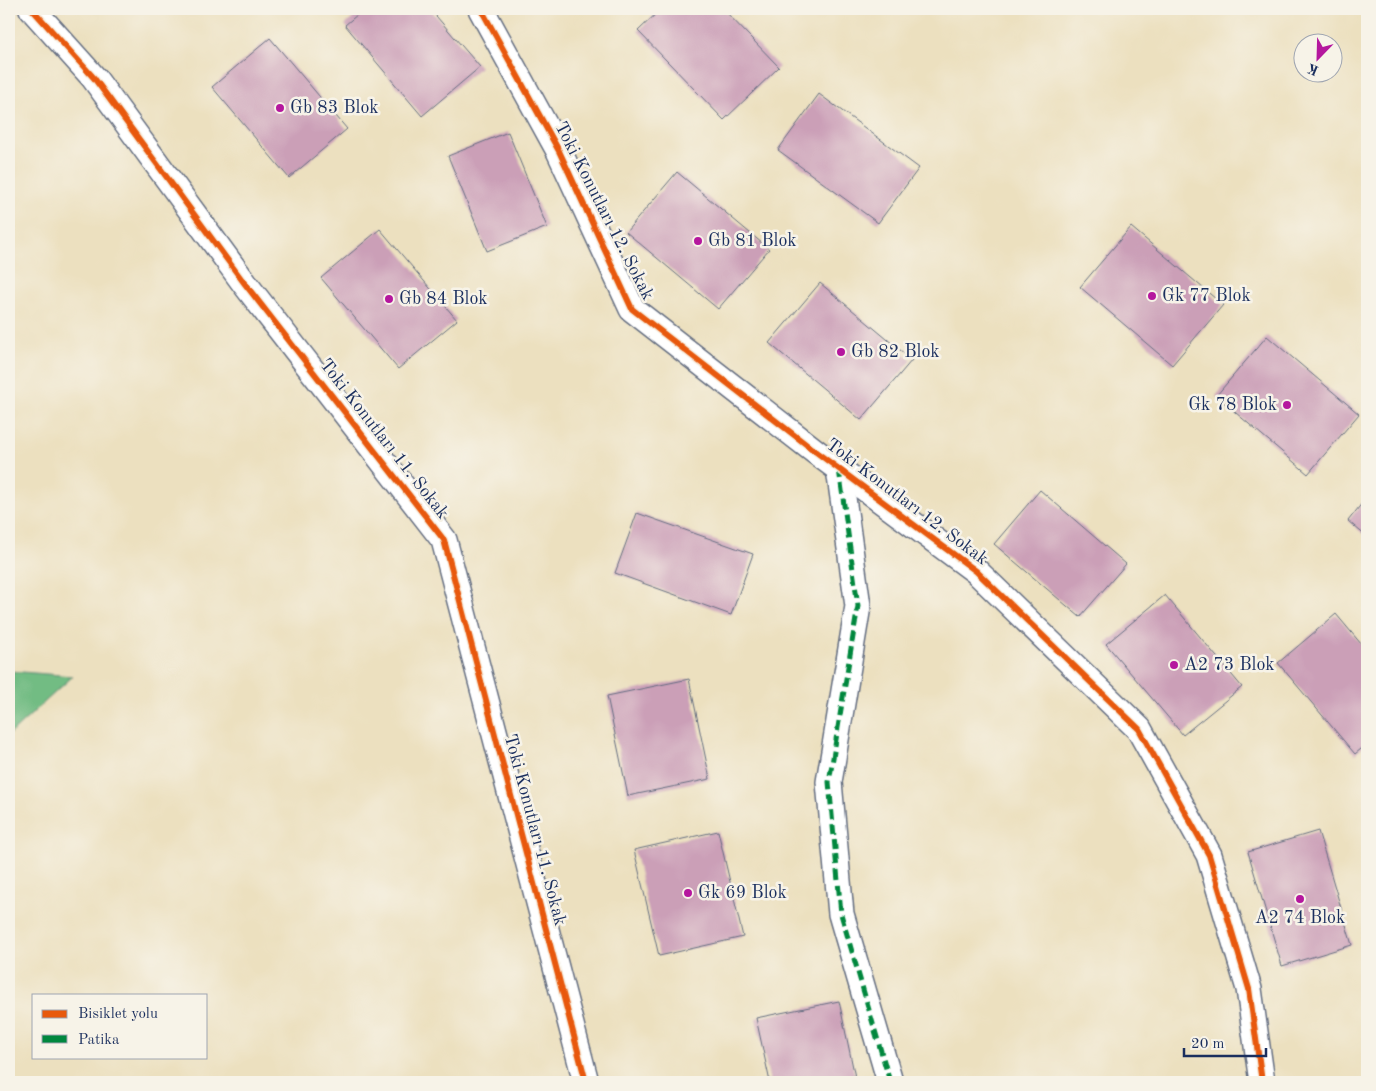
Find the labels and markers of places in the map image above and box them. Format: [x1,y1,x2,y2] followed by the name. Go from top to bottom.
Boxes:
[290,99,379,117] place label: Gb 83 Blok
[274,102,286,114] marker: Gb 83 Blok
[708,232,797,250] place label: Gb 81 Blok
[692,235,704,247] marker: Gb 81 Blok
[1162,287,1251,305] place label: Gk 77 Blok
[399,290,488,308] place label: Gb 84 Blok
[1146,290,1158,302] marker: Gk 77 Blok
[383,293,395,305] marker: Gb 84 Blok
[851,343,940,361] place label: Gb 82 Blok
[835,346,847,358] marker: Gb 82 Blok
[1188,396,1277,414] place label: Gk 78 Blok
[1281,399,1293,411] marker: Gk 78 Blok
[1184,656,1275,674] place label: A2 73 Blok
[1168,659,1180,671] marker: A2 73 Blok
[698,884,787,902] place label: Gk 69 Blok
[682,887,694,899] marker: Gk 69 Blok
[1294,893,1306,905] marker: A2 74 Blok
[1255,909,1345,927] place label: A2 74 Blok

